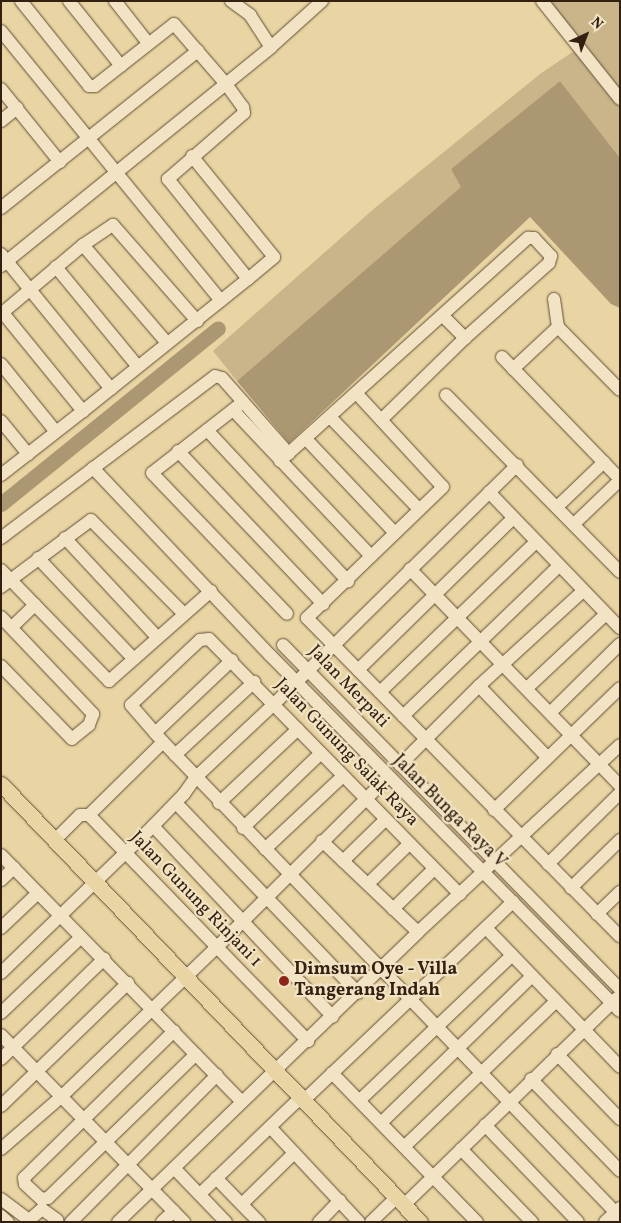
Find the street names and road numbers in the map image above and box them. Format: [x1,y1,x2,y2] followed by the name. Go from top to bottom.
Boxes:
[303,641,393,733] street label: Jalan Merpati
[270,674,422,832] street label: Jalan Gunung Salak Raya
[387,750,511,874] street label: Jalan Bunga Raya V
[124,828,266,972] street label: Jalan Gunung Rinjani 1

